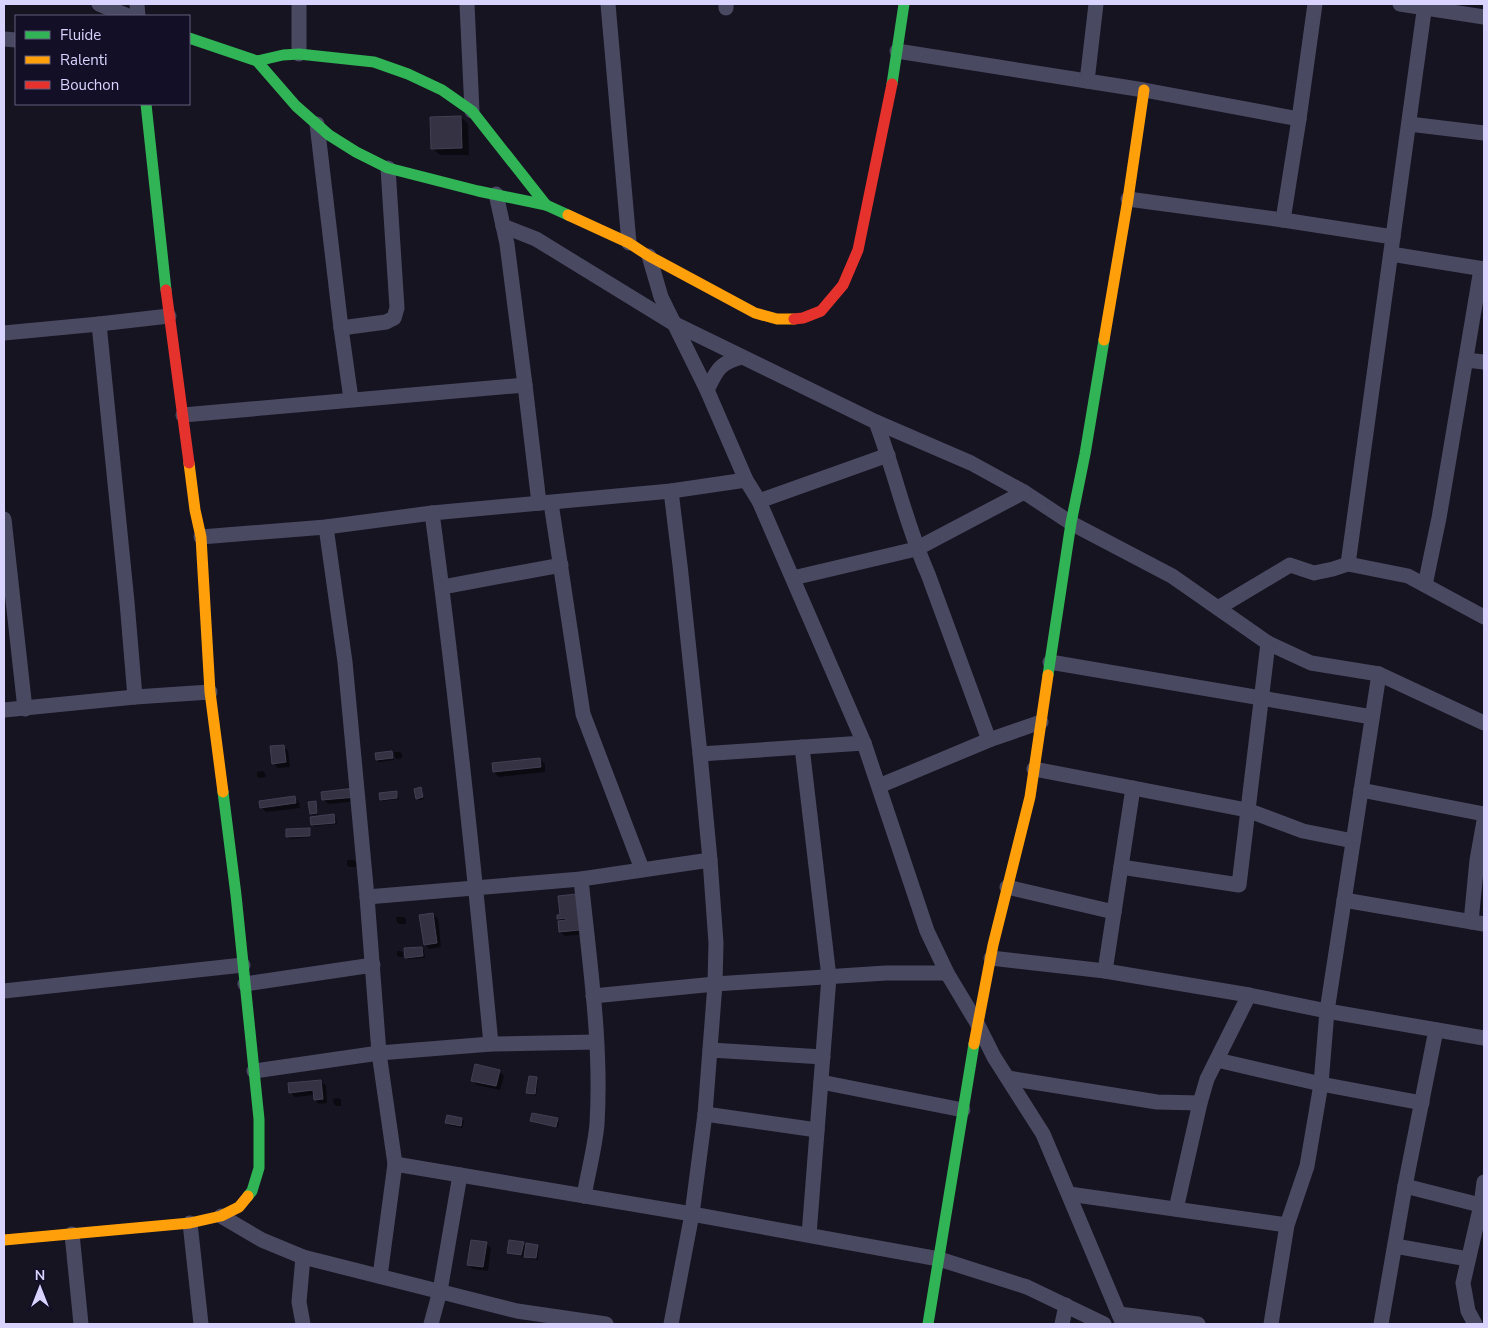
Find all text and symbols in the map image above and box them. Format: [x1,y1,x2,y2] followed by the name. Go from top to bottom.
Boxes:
[15,15,190,105] legend
[60,25,101,45] text: Fluide
[60,50,108,70] text: Ralenti
[60,75,119,95] text: Bouchon
[15,1263,65,1313] north arrow
[35,1266,45,1285] text: N

